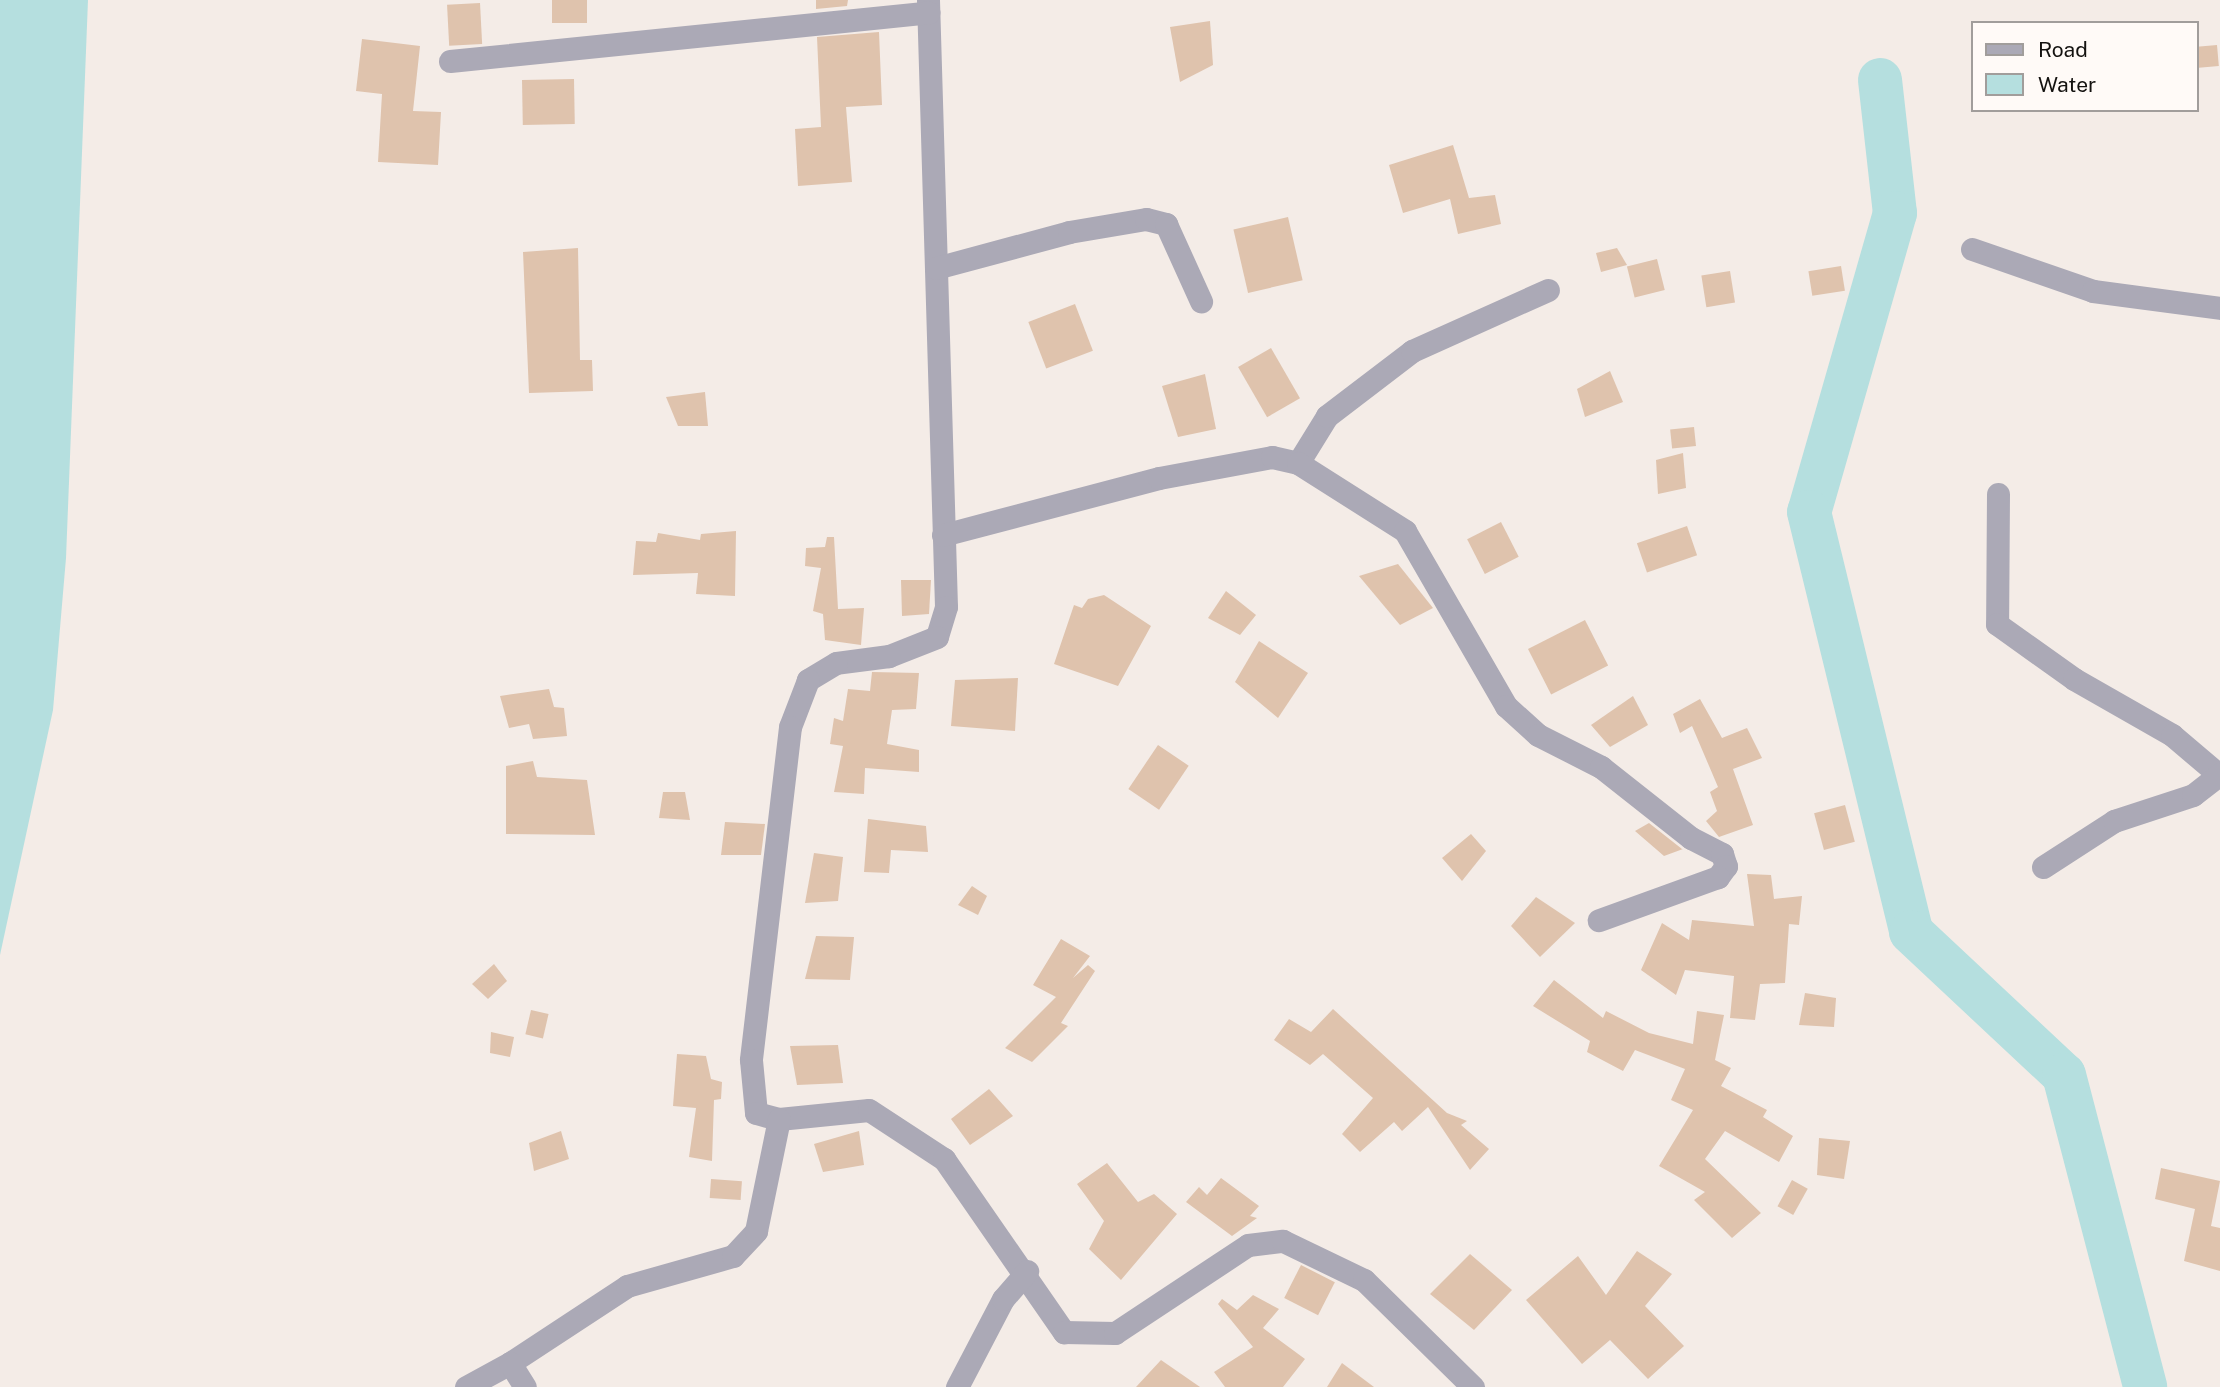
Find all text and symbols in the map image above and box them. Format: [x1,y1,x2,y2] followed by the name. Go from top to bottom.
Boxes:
[1972,21,2199,112] legend
[2038,37,2088,62] text: Road
[2038,72,2096,97] text: Water

